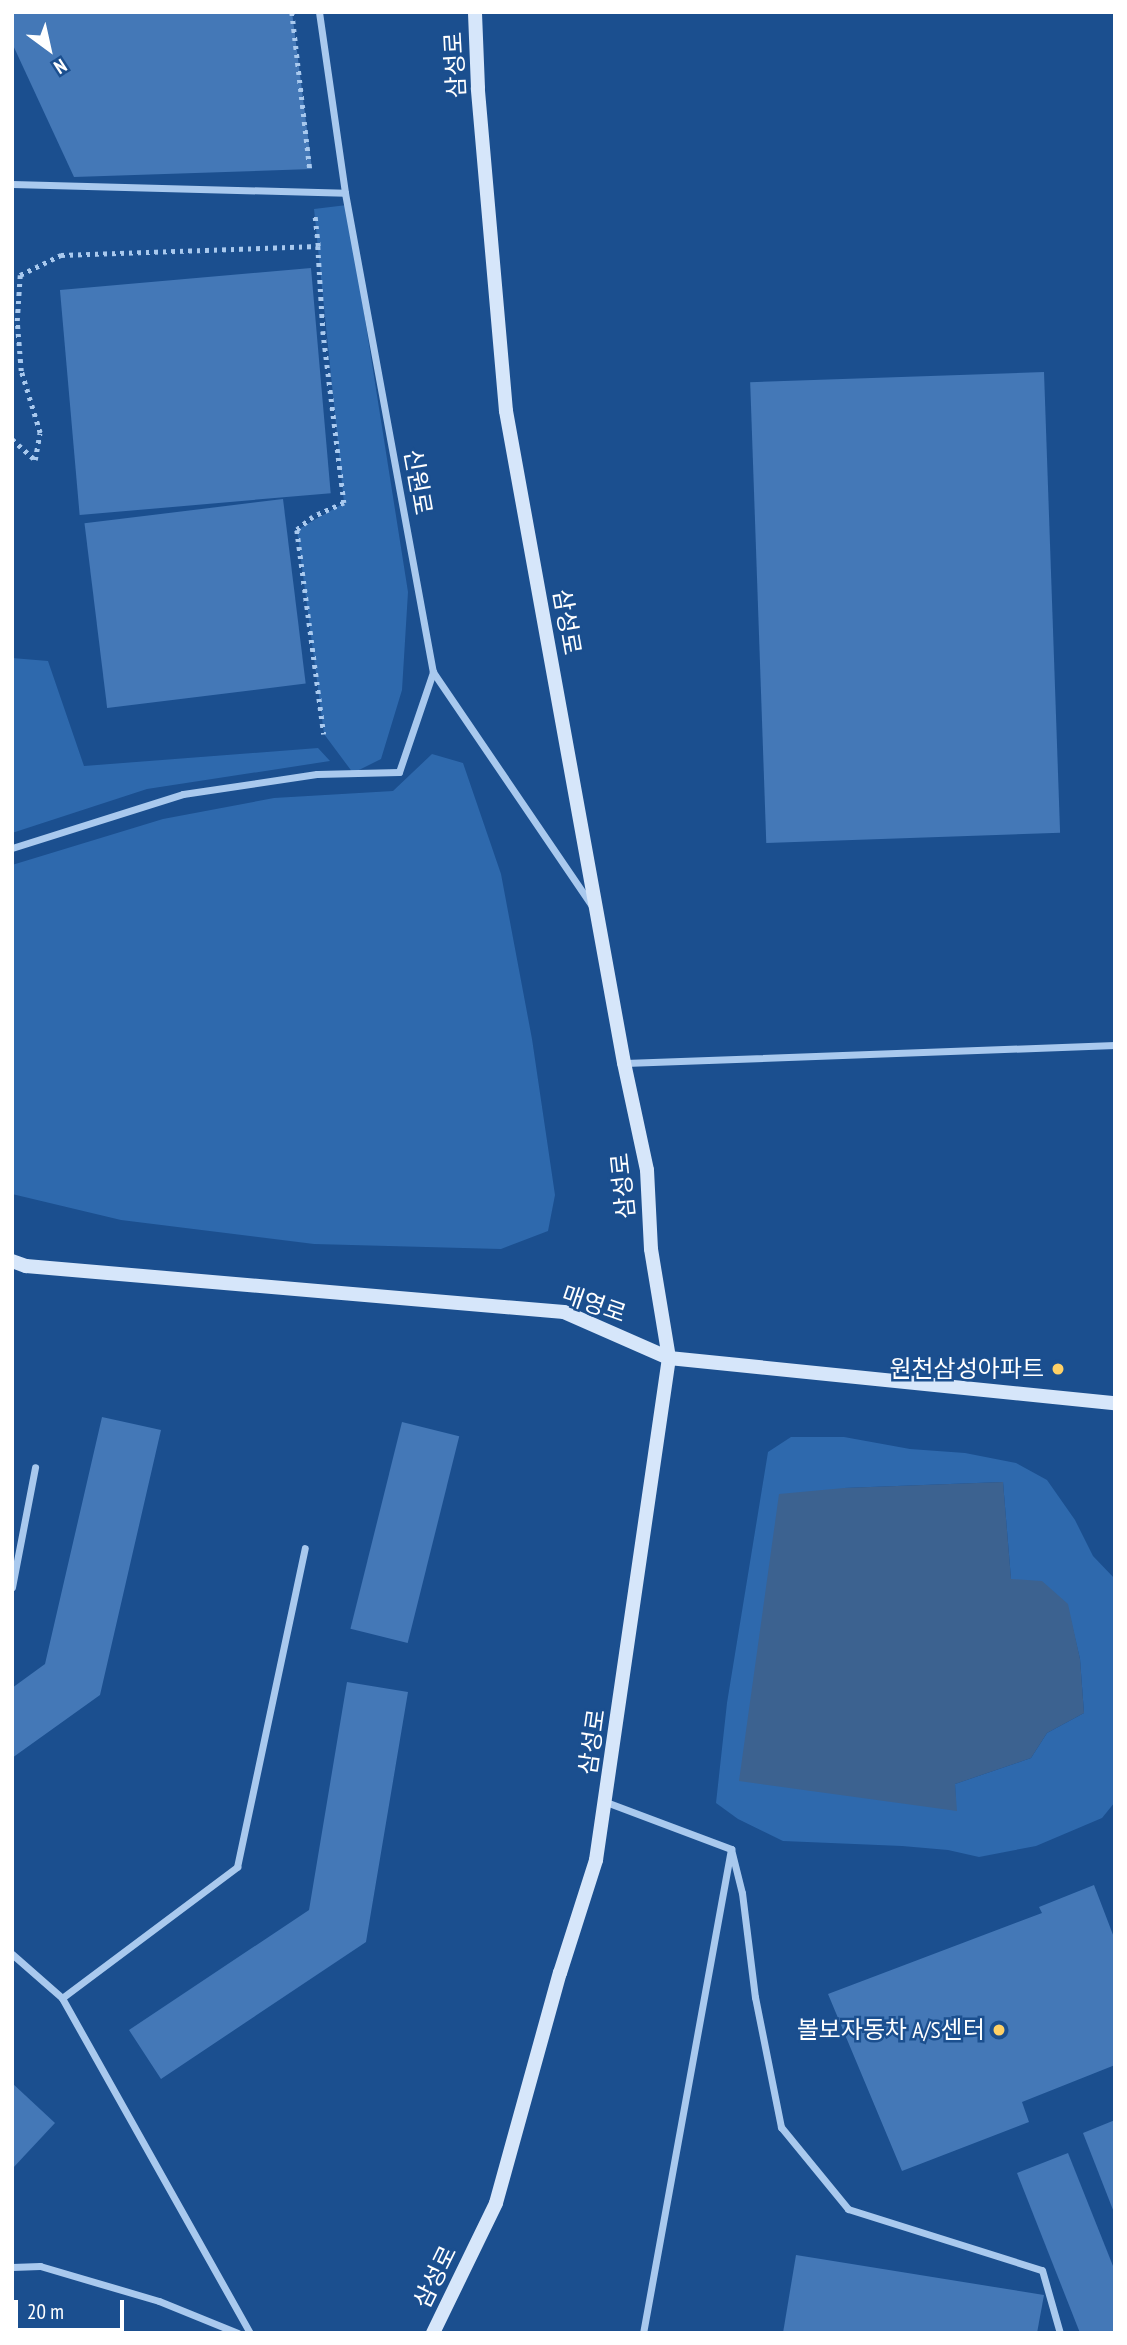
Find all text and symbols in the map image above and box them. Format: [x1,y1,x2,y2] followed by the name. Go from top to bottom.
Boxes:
[14,14,84,84] north arrow
[439,31,471,99] street label: 삼성로
[50,54,71,79] text: N
[398,447,438,517] street label: 신원로
[547,587,587,657] street label: 삼성로
[605,1152,641,1220] street label: 삼성로
[558,1280,630,1328] street label: 매영로
[889,1355,1044,1383] place label: 원천삼성아파트
[1050,1361,1066,1377] marker: 원천삼성아파트
[573,1707,611,1777] street label: 삼성로
[797,2016,985,2044] place label: 볼보자동차 A/S센터
[991,2022,1007,2038] marker: 볼보자동차 A/S센터
[408,2241,462,2313] street label: 삼성로
[18,2286,128,2330] scale bar
[27,2298,64,2325] text: 20 m

